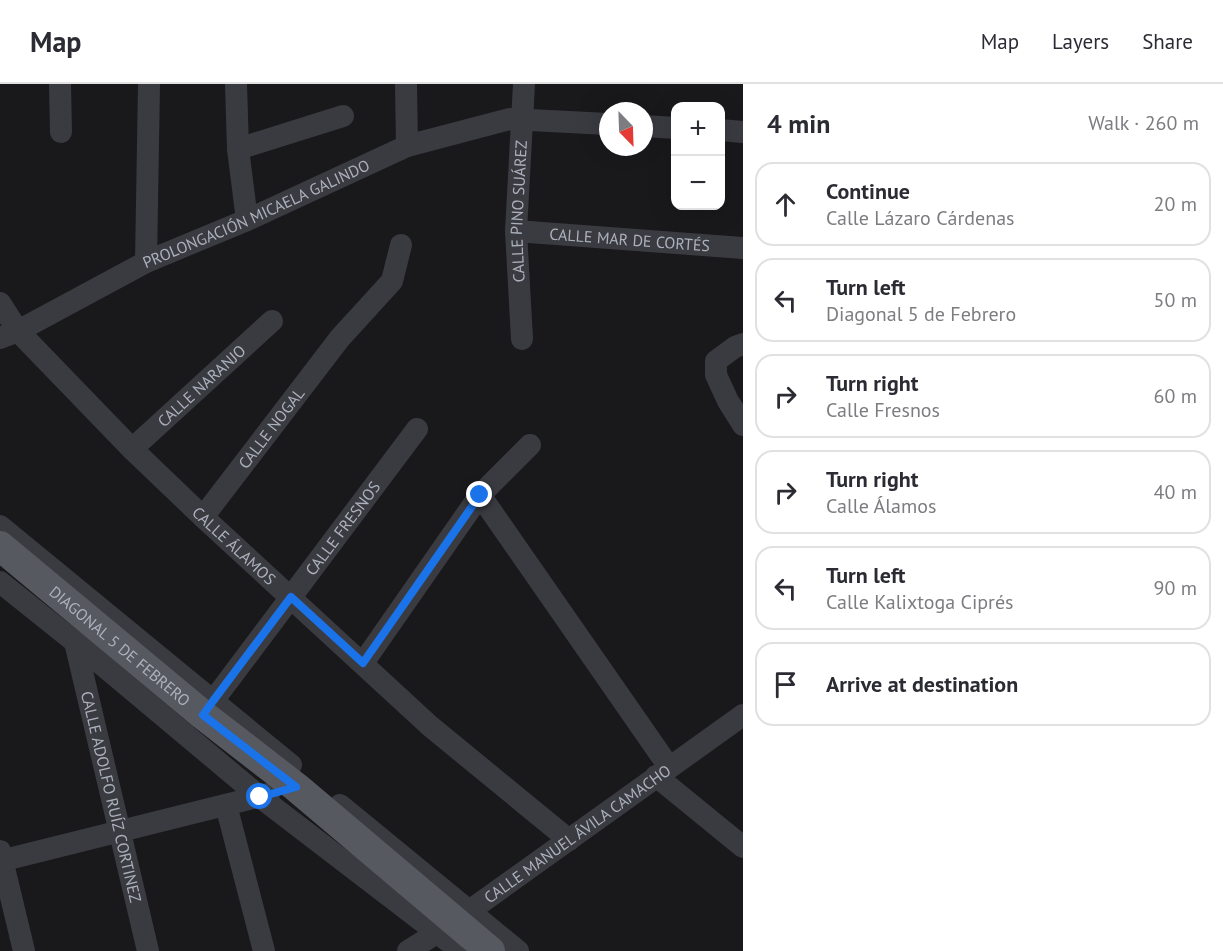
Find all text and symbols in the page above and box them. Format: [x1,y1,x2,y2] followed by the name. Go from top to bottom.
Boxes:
[30,23,81,60] text: Map
[981,28,1019,55] text: Map
[1052,28,1109,55] text: Layers
[1142,28,1193,55] text: Share
[599,102,653,156] north arrow
[671,102,725,210] map controls
[671,102,725,156] button: +
[767,107,830,140] text: 4 min
[1088,110,1199,136] text: Walk · 260 m
[506,139,531,283] street label: CALLE PINO SUÁREZ
[140,155,373,272] street label: PROLONGACIÓN MICAELA GALINDO
[671,156,725,210] button: −
[826,177,910,205] text: Continue
[769,188,802,221] icon: ahead
[1154,191,1197,217] text: 20 m
[826,205,1015,231] text: Calle Lázaro Cárdenas
[549,224,711,255] street label: CALLE MAR DE CORTÉS
[826,273,906,301] text: Turn left
[769,284,802,317] icon: left
[1154,287,1197,313] text: 50 m
[826,301,1016,327] text: Diagonal 5 de Febrero
[153,340,250,431] street label: CALLE NARANJO
[826,369,918,397] text: Turn right
[769,380,802,413] icon: right
[1154,383,1197,409] text: 60 m
[234,384,308,473] street label: CALLE NOGAL
[826,397,940,423] text: Calle Fresnos
[826,465,918,493] text: Turn right
[769,476,802,509] icon: right
[301,477,384,579] street label: CALLE FRESNOS
[1154,479,1197,505] text: 40 m
[466,481,492,507] route end
[826,493,936,519] text: Calle Álamos
[188,502,280,589] street label: CALLE ÁLAMOS
[826,561,906,589] text: Turn left
[769,572,802,605] icon: left
[1154,575,1197,601] text: 90 m
[45,581,194,710] street label: DIAGONAL 5 DE FEBRERO
[826,589,1014,615] text: Calle Kalixtoga Ciprés
[769,668,802,701] icon: arrive
[826,670,1018,698] text: Arrive at destination
[77,689,146,905] street label: CALLE ADOLFO RUÍZ CORTINEZ
[480,760,675,907] street label: CALLE MANUEL ÁVILA CAMACHO
[246,783,272,809] route start

